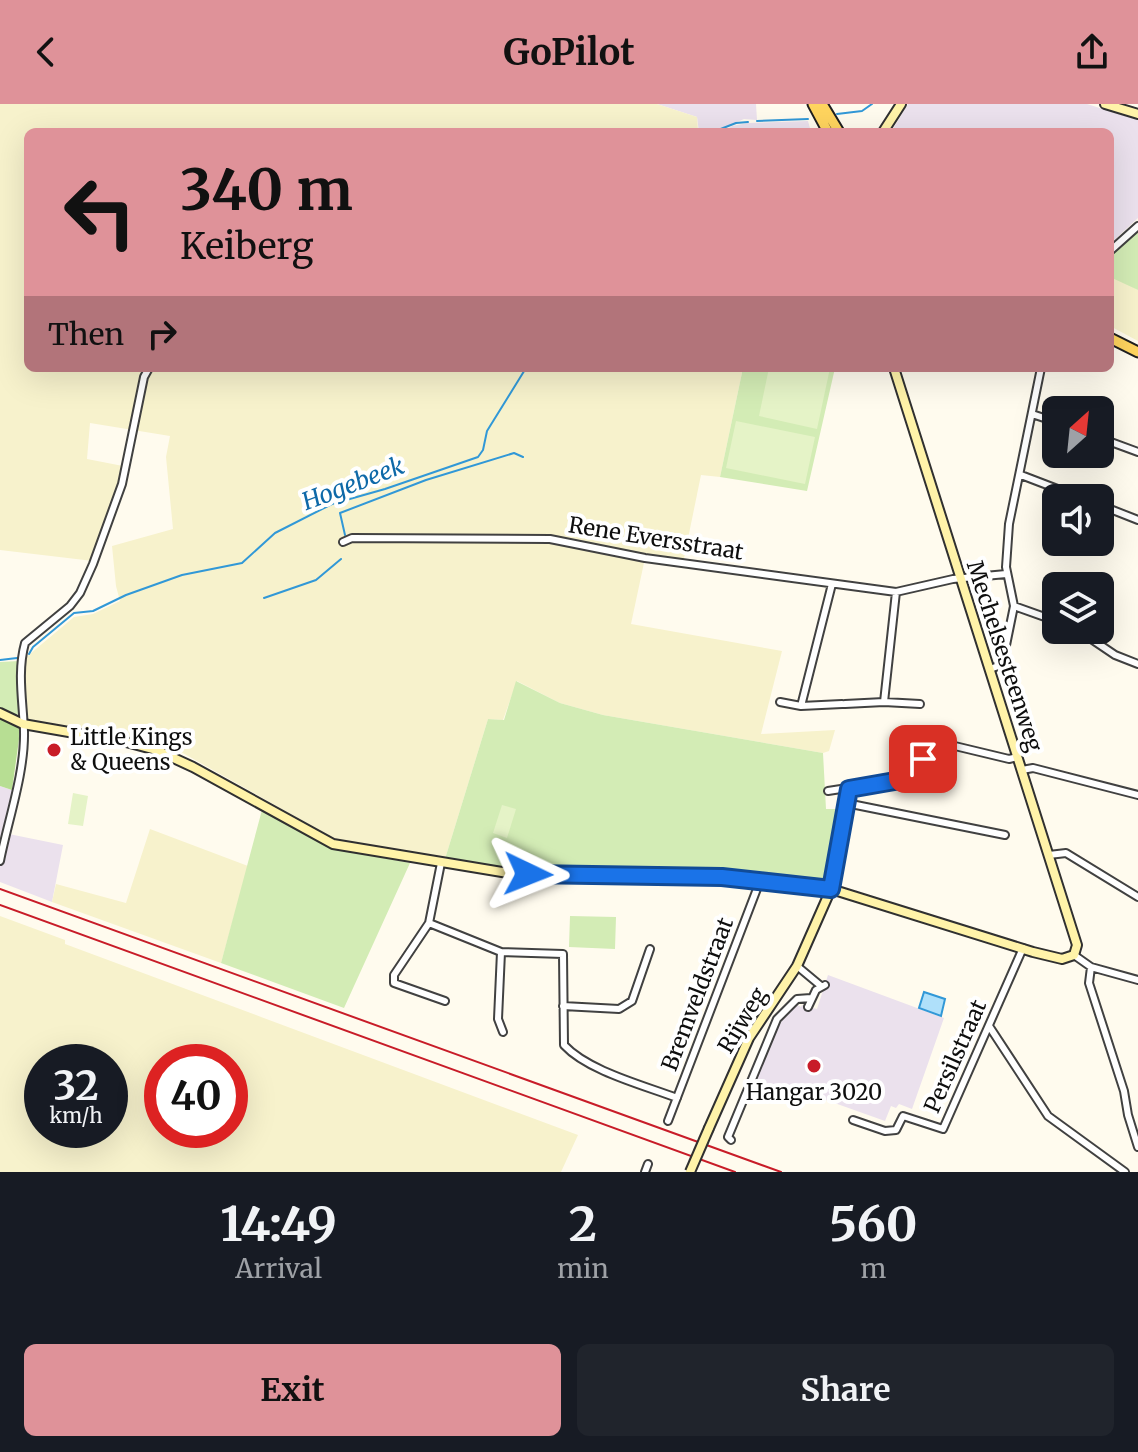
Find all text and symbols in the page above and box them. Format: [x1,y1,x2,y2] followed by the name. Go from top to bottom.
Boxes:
[24,30,68,74] icon: back
[503,30,635,75] text: GoPilot
[1070,30,1114,74] icon: share
[180,155,353,225] text: 340 m
[48,160,152,264] icon: left
[180,224,314,269] text: Keiberg
[140,312,184,356] icon: right
[48,315,124,353] text: Then
[1042,396,1114,468] north arrow
[1042,396,1114,644] map controls
[296,450,408,517] water label: Hogebeek
[1042,484,1114,556] button: sound
[566,510,746,566] street label: Rene Eversstraat
[961,557,1049,755] street label: Mechelsesteenweg
[1042,572,1114,644] button: layers
[70,723,192,776] place label: Little Kings & Queens
[889,725,957,793] pin
[901,737,945,781] icon: arrive
[45,741,63,759] marker: Little Kings & Queens
[486,832,570,916] position arrow
[655,913,739,1075] street label: Bremveldstraat
[711,982,773,1058] street label: Rijweg
[918,995,993,1117] street label: Persilstraat
[144,1044,248,1148] speed limit sign: 40
[805,1057,823,1075] marker: Hangar 3020
[53,1061,99,1111] text: 32
[746,1078,882,1106] place label: Hangar 3020
[50,1103,102,1128] text: km/h
[220,1194,337,1254] text: 14:49
[569,1194,597,1254] text: 2
[829,1194,918,1254] text: 560
[235,1252,322,1285] text: Arrival
[557,1252,609,1285] text: min
[860,1252,886,1285] text: m
[24,1344,561,1436] button: Exit
[577,1344,1114,1436] button: Share

